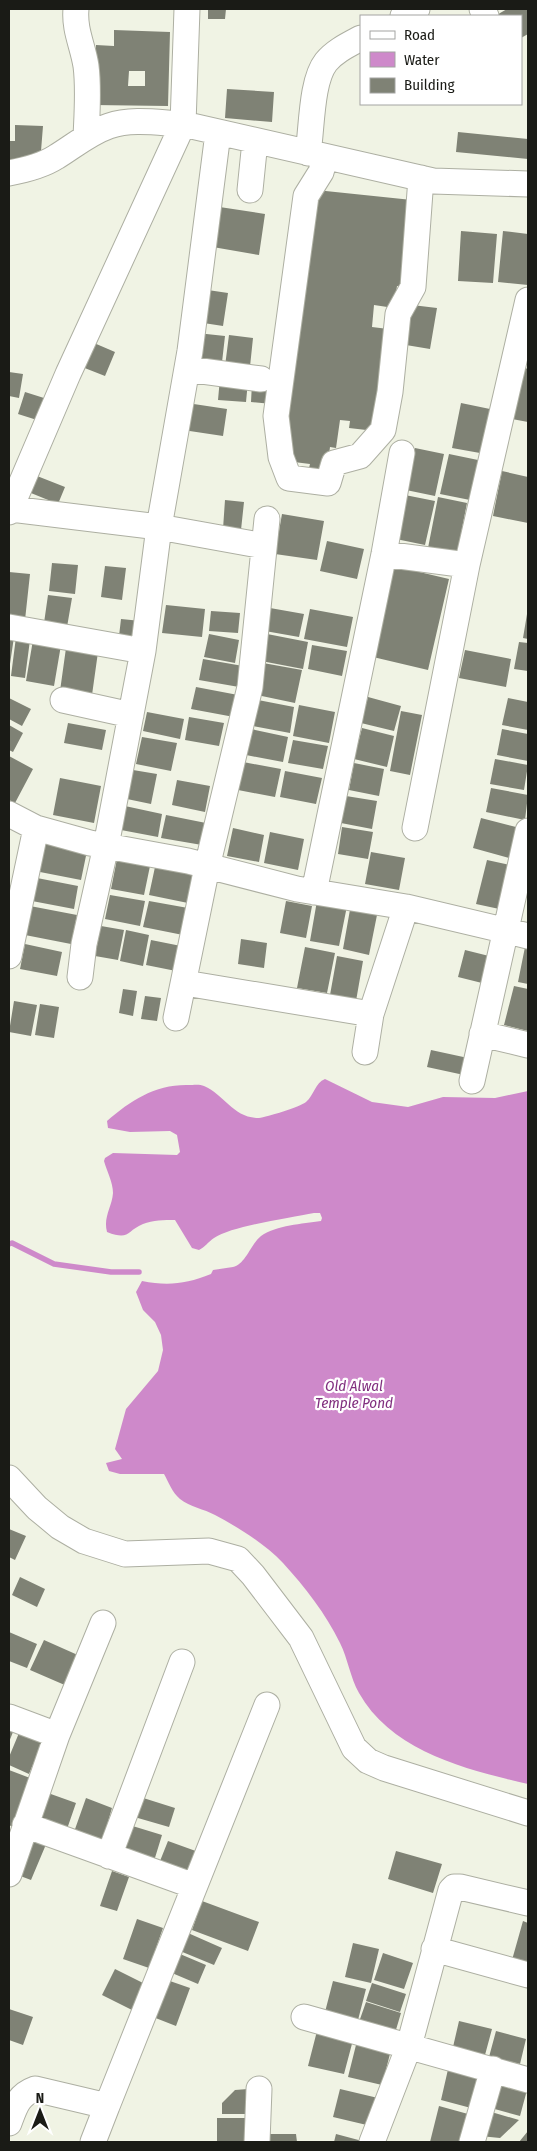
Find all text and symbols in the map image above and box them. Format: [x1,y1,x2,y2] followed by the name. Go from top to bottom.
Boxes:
[360,15,522,105] legend
[404,26,435,44] text: Road
[404,51,440,69] text: Water
[404,76,455,94] text: Building
[315,1377,393,1412] water label: Old Alwal Temple Pond
[15,2086,65,2136] north arrow
[36,2090,44,2107] text: N

